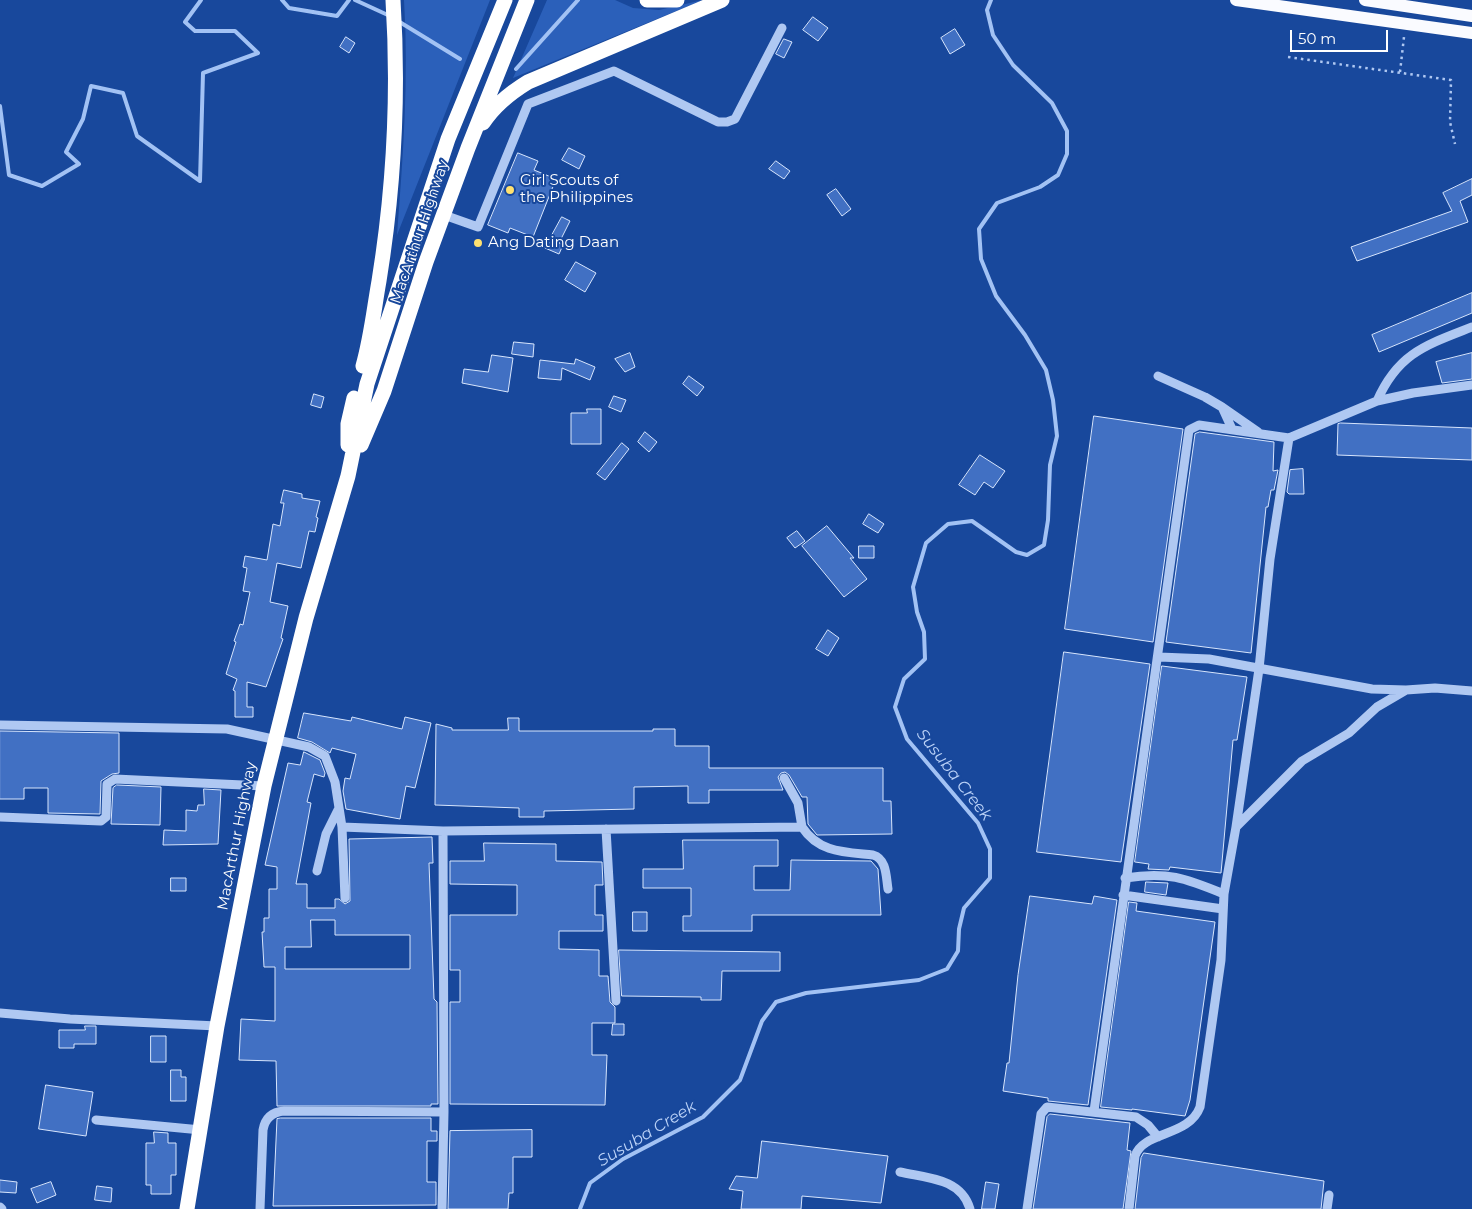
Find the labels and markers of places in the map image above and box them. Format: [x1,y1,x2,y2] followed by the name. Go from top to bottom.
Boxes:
[520,172,633,207] place label: Girl Scouts of the Philippines
[504,184,516,196] marker: Girl Scouts of the Philippines
[488,234,619,252] place label: Ang Dating Daan
[472,237,484,249] marker: Ang Dating Daan

